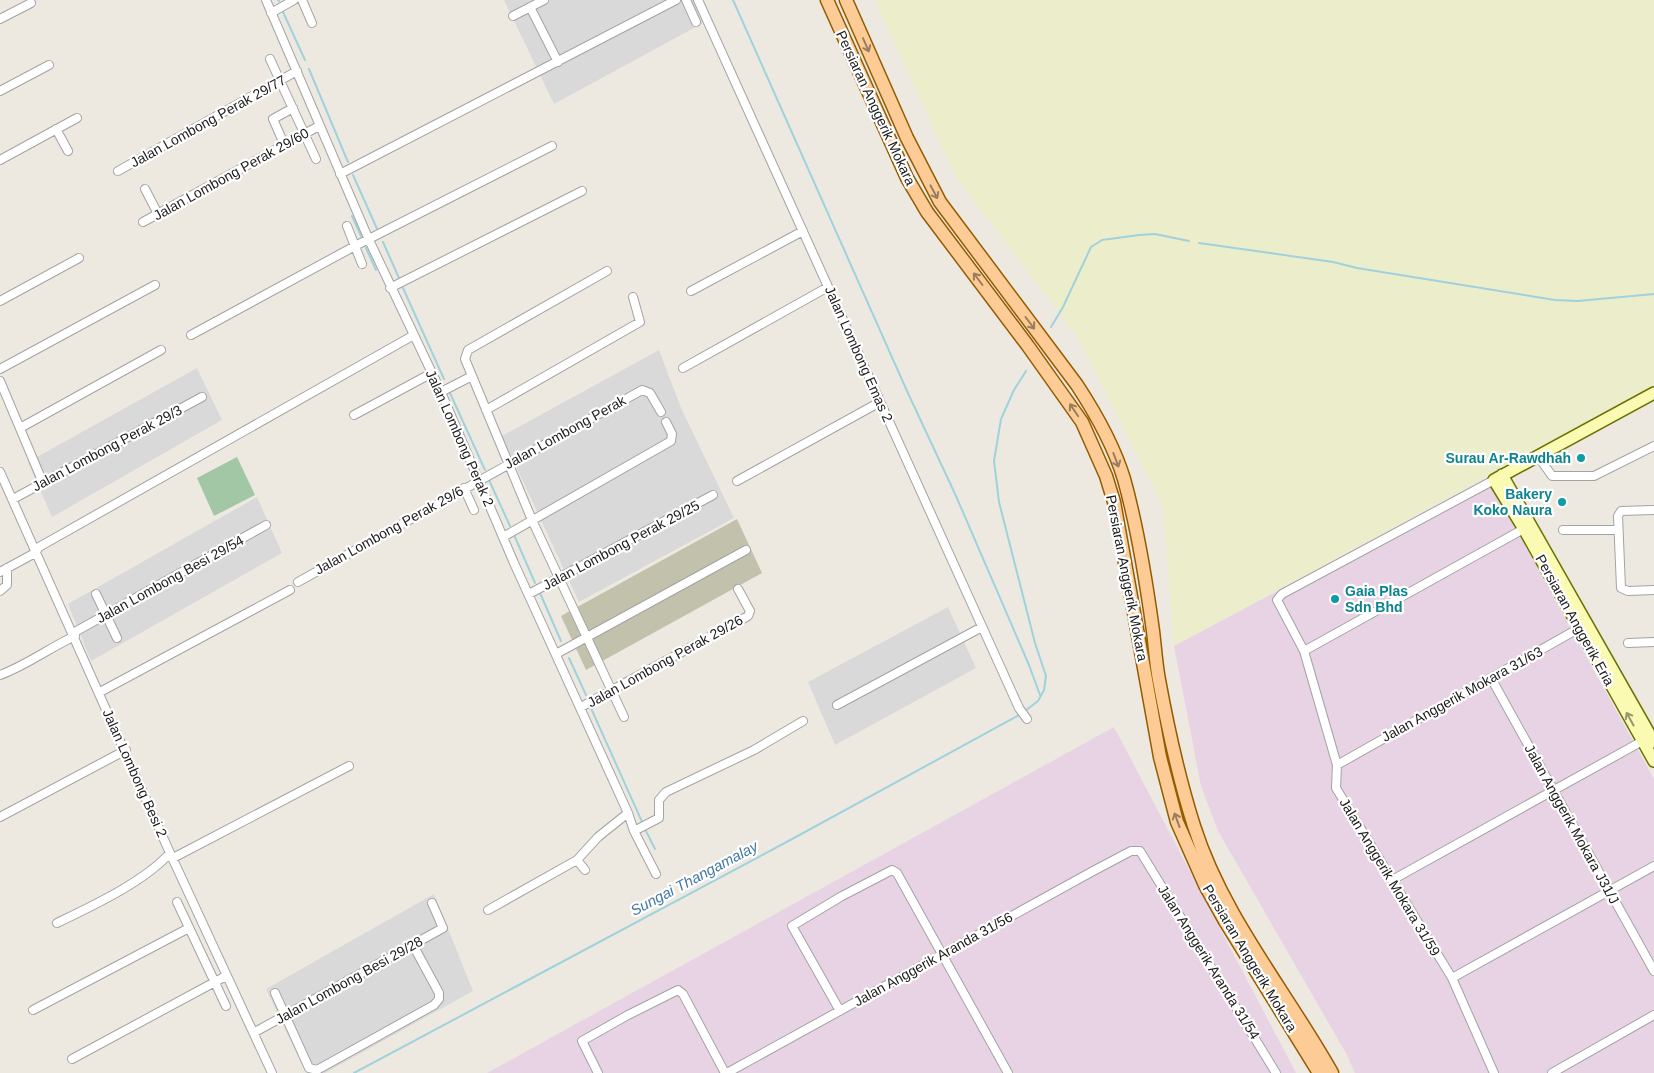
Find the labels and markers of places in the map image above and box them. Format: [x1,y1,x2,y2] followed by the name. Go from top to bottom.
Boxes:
[1446,450,1571,466] place label: Surau Ar-Rawdhah
[1575,452,1587,464] marker: Surau Ar-Rawdhah
[1473,486,1552,518] place label: Bakery Koko Naura
[1556,496,1568,508] marker: Bakery Koko Naura
[1345,583,1408,615] place label: Gaia Plas Sdn Bhd
[1329,593,1341,605] marker: Gaia Plas Sdn Bhd

